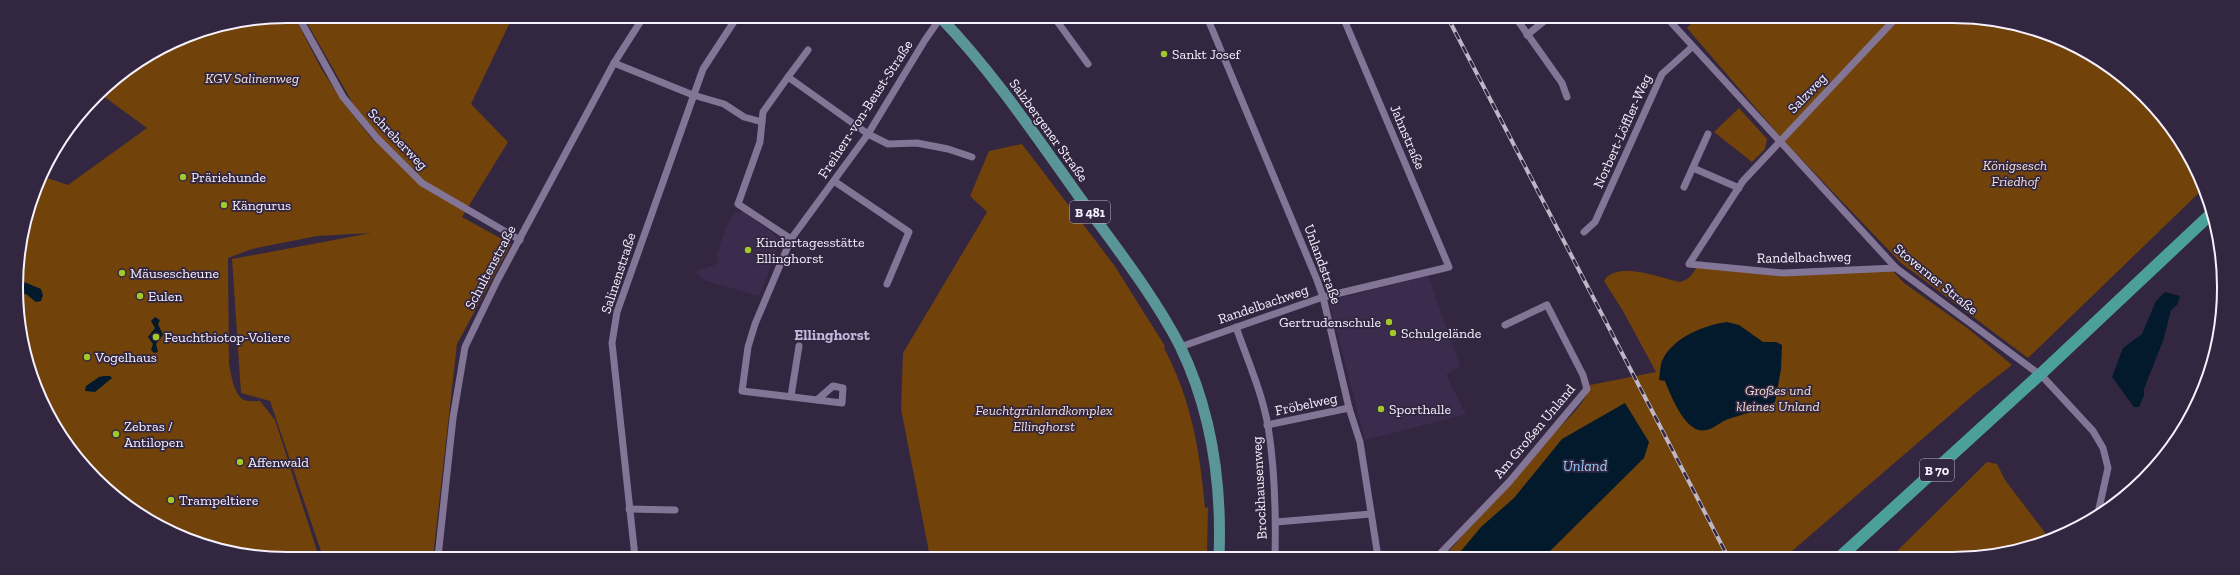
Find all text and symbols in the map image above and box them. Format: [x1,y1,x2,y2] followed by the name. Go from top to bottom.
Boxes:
[814,37,917,182] street label: Freiherr-von-Beust-Straße
[1172,46,1242,63] place label: Sankt Josef
[1159,49,1169,59] marker: Sankt Josef
[205,70,300,87] park label: KGV Salinenweg
[1784,70,1831,117] street label: Salzweg
[1590,71,1655,191] street label: Norbert-Löffler-Weg
[1006,76,1092,185] street label: Salzbergener Straße
[1386,102,1429,172] street label: Jahnstraße
[364,105,431,174] street label: Schreberweg
[1983,157,2047,190] park label: Königsesch Friedhof
[191,169,266,186] place label: Präriehunde
[178,172,188,182] marker: Präriehunde
[232,197,291,214] place label: Kängurus
[219,200,229,210] marker: Kängurus
[1070,201,1110,223] road number: B 481
[461,222,520,312] street label: Schultenstraße
[1300,222,1345,307] street label: Unlandstraße
[597,230,640,316] street label: Salinenstraße
[756,234,865,267] place label: Kindertagesstätte Ellinghorst
[1890,240,1982,319] street label: Stoverner Straße
[743,245,753,255] marker: Kindertagesstätte Ellinghorst
[1757,248,1852,267] street label: Randelbachweg
[130,265,219,282] place label: Mäusescheune
[117,268,127,278] marker: Mäusescheune
[1216,281,1311,328] street label: Randelbachweg
[148,288,182,305] place label: Eulen
[135,291,145,301] marker: Eulen
[1279,314,1381,331] place label: Gertrudenschule
[1384,317,1394,327] marker: Gertrudenschule
[1401,325,1482,342] place label: Schulgelände
[794,326,871,344] district label: Ellinghorst
[1388,328,1398,338] marker: Schulgelände
[164,329,291,346] place label: Feuchtbiotop-Voliere
[151,332,161,342] marker: Feuchtbiotop-Voliere
[94,349,157,366] place label: Vogelhaus
[82,352,92,362] marker: Vogelhaus
[1490,380,1579,482] street label: Am Großen Unland
[1736,382,1820,415] park label: Großes und kleines Unland
[1273,390,1339,419] street label: Fröbelweg
[1389,401,1451,418] place label: Sporthalle
[975,402,1113,435] park label: Feuchtgrünlandkomplex Ellinghorst
[1376,404,1386,414] marker: Sporthalle
[124,418,183,451] place label: Zebras / Antilopen
[111,429,121,439] marker: Zebras / Antilopen
[1248,436,1271,540] street label: Brockhausenweg
[248,454,309,471] place label: Affenwald
[235,457,245,467] marker: Affenwald
[1563,457,1608,475] water label: Unland
[1920,459,1954,481] road number: B 70
[179,492,259,509] place label: Trampeltiere
[166,495,176,505] marker: Trampeltiere

